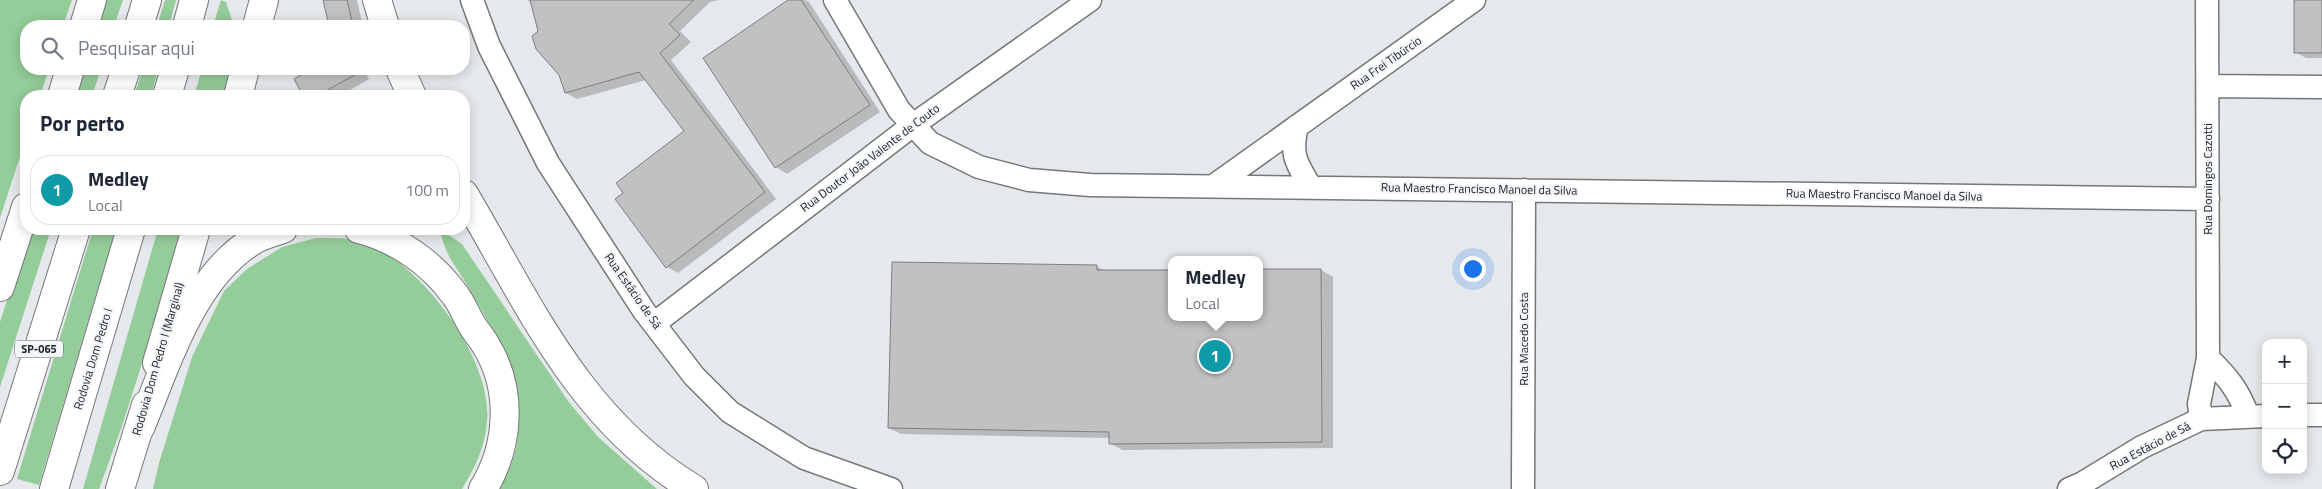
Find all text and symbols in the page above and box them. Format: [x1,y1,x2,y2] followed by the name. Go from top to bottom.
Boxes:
[20,20,470,75] search box
[1346,31,1425,94] street label: Rua Frei Tibúrcio
[78,33,195,62] text: Pesquisar aqui
[38,34,66,62] icon: search
[796,99,943,216] street label: Rua Doutor João Valente de Couto
[40,107,125,139] text: Por perto
[2198,123,2217,235] street label: Rua Domingos Cazotti
[88,164,148,193] text: Medley
[1381,177,1577,200] street label: Rua Maestro Francisco Manoel da Silva
[53,178,61,202] text: 1
[405,178,449,202] text: 100 m
[1786,183,1982,206] street label: Rua Maestro Francisco Manoel da Silva
[88,193,123,217] text: Local
[600,249,667,333] street label: Rua Estácio de Sá
[1168,256,1263,321] popup
[1460,256,1486,282] your location
[1185,262,1246,291] text: Medley
[127,280,189,438] street label: Rodovia Dom Pedro I (Marginal)
[1185,291,1220,315] text: Local
[1514,292,1533,386] street label: Rua Macedo Costa
[68,306,117,412] street label: Rodovia Dom Pedro I
[1199,337,1231,375] pin: 1
[2262,339,2307,474] map controls
[2262,339,2307,384] button: +
[15,340,63,358] road number: SP-065
[2262,384,2307,429] button: −
[2106,416,2194,475] street label: Rua Estácio de Sá
[2262,429,2307,474] button: locate

